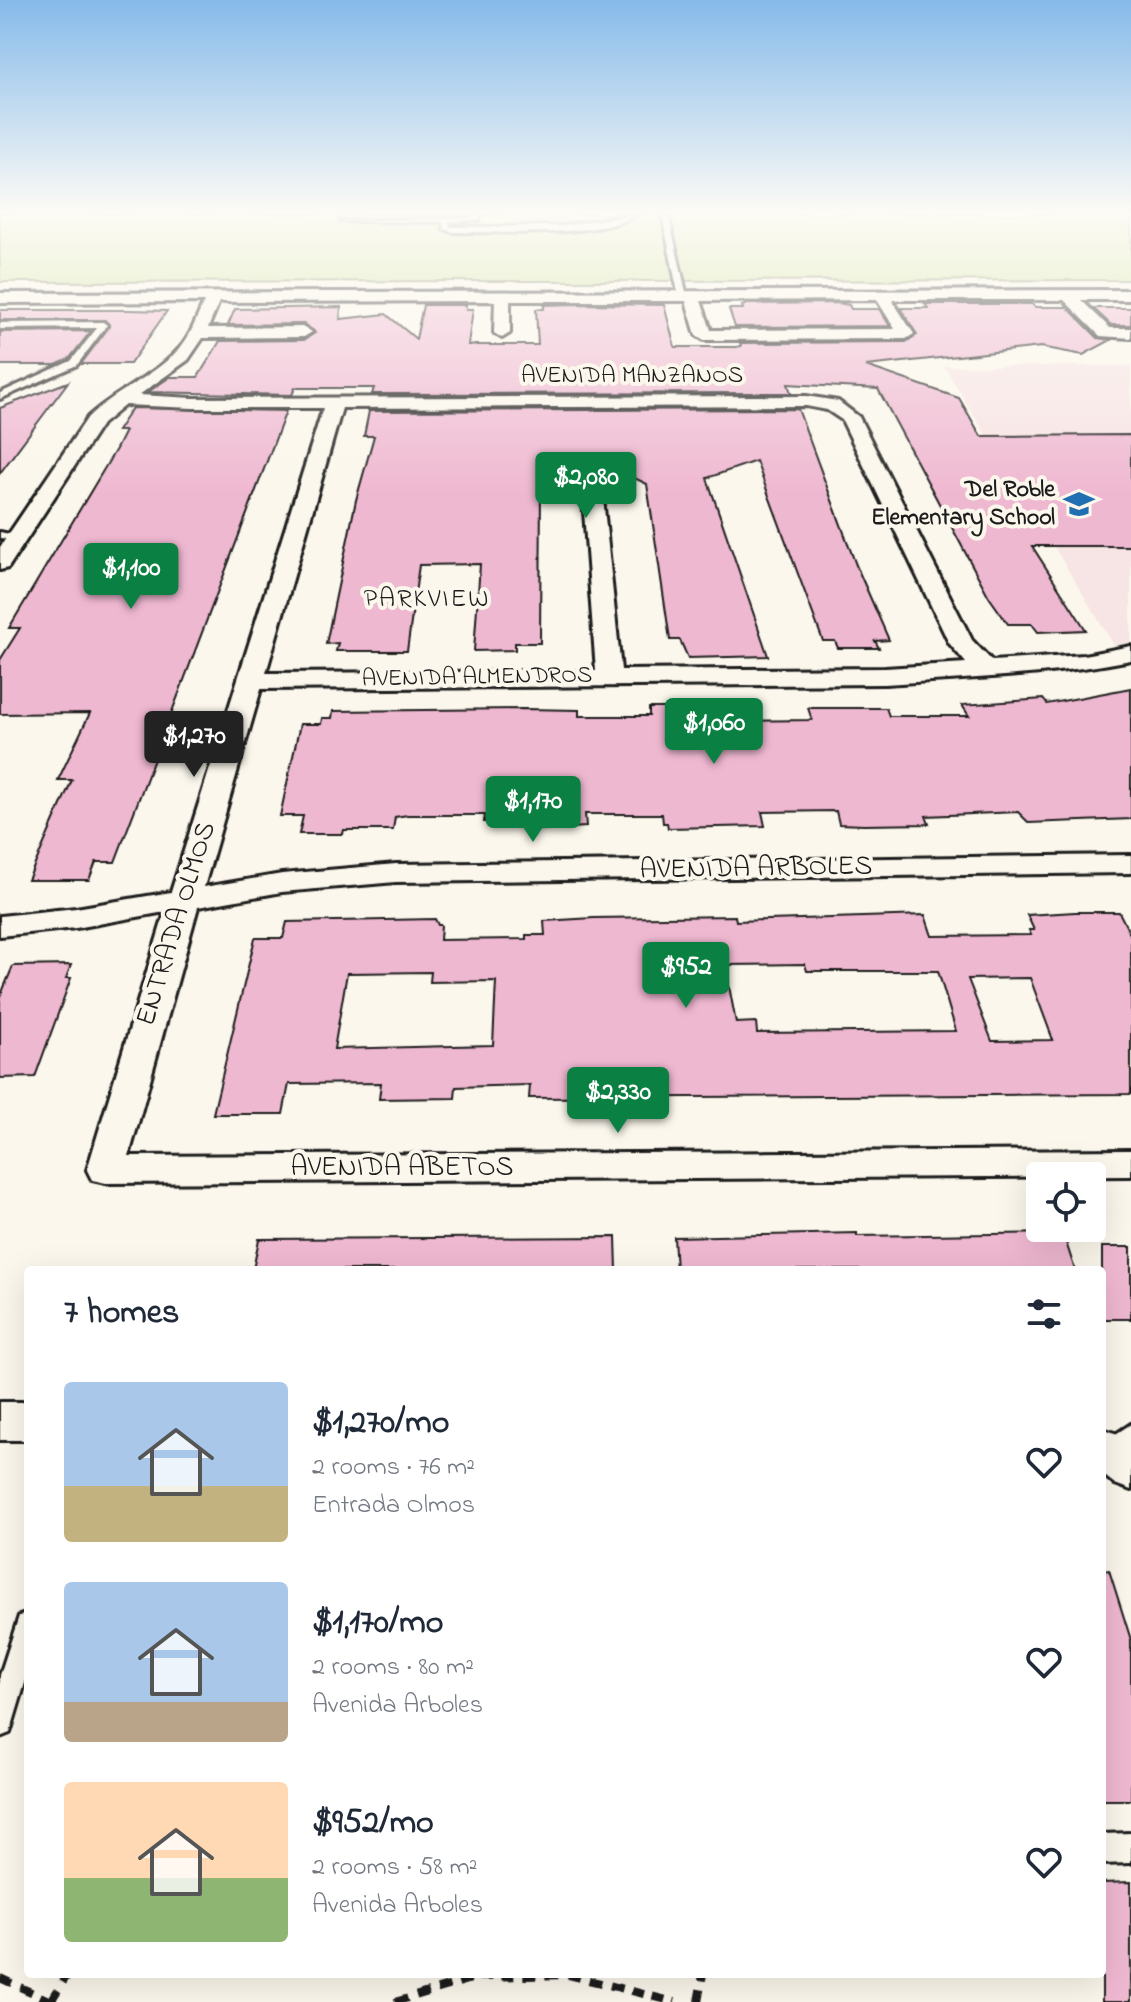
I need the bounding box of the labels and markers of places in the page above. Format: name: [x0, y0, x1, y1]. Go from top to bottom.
pin: $2,080: [521, 452, 651, 520]
place label: Del Roble Elementary School: [871, 473, 1056, 537]
school or university icon: Del Roble Elementary School: [1062, 487, 1096, 521]
pin: $1,100: [66, 543, 196, 611]
pin: $1,060: [649, 698, 779, 766]
pin: $1,270: [129, 711, 259, 779]
pin: $1,170: [468, 776, 598, 844]
pin: $952: [639, 942, 733, 1010]
pin: $2,330: [553, 1067, 683, 1135]

